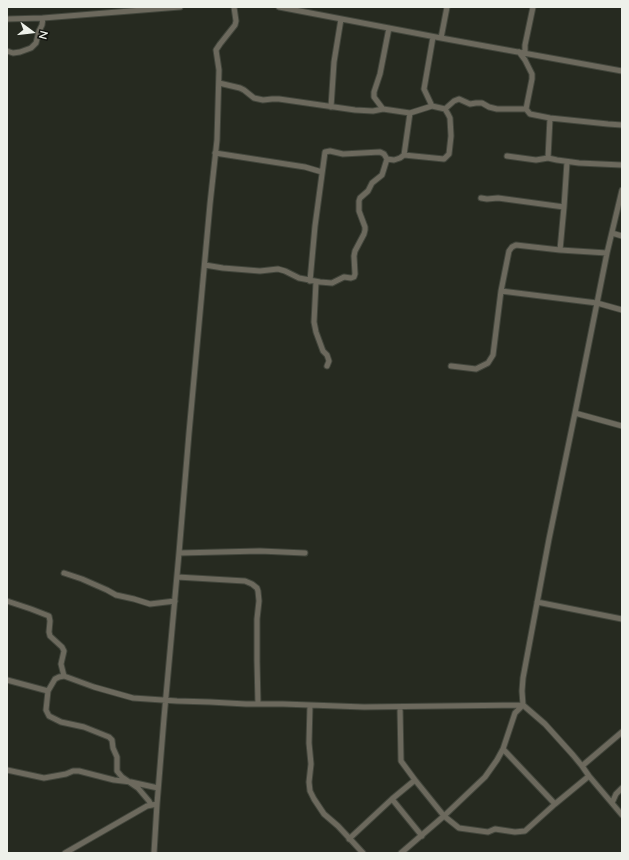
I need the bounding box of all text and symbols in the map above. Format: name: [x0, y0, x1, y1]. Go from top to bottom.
north arrow: [12, 12, 52, 52]
text: N: [36, 29, 51, 41]

